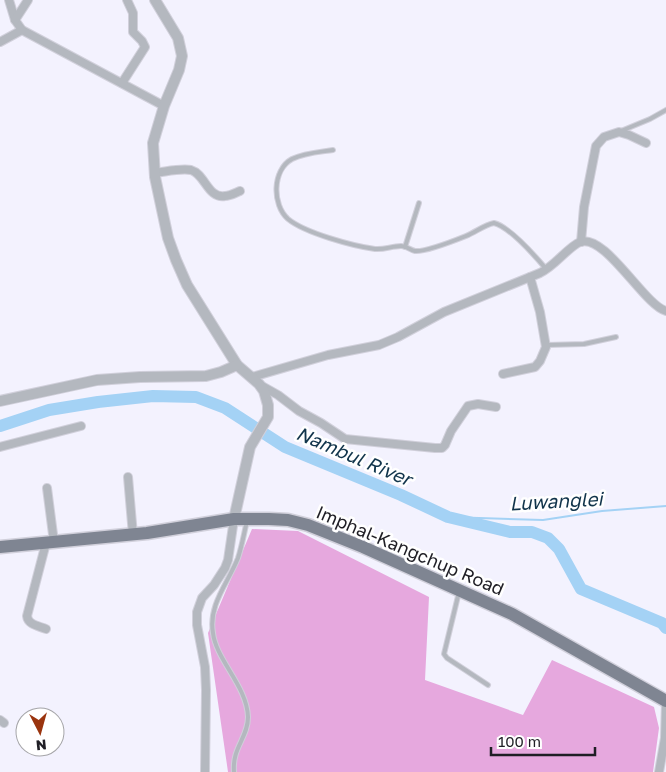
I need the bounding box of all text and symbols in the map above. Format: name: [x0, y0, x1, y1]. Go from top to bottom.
water label: Nambul River: [293, 421, 418, 491]
water label: Luwanglei: [509, 486, 605, 514]
street label: Imphal-Kangchup Road: [313, 501, 508, 600]
north arrow: [15, 707, 65, 757]
scale bar: [491, 724, 595, 756]
text: 100 m: [498, 732, 541, 750]
text: N: [35, 736, 48, 754]

